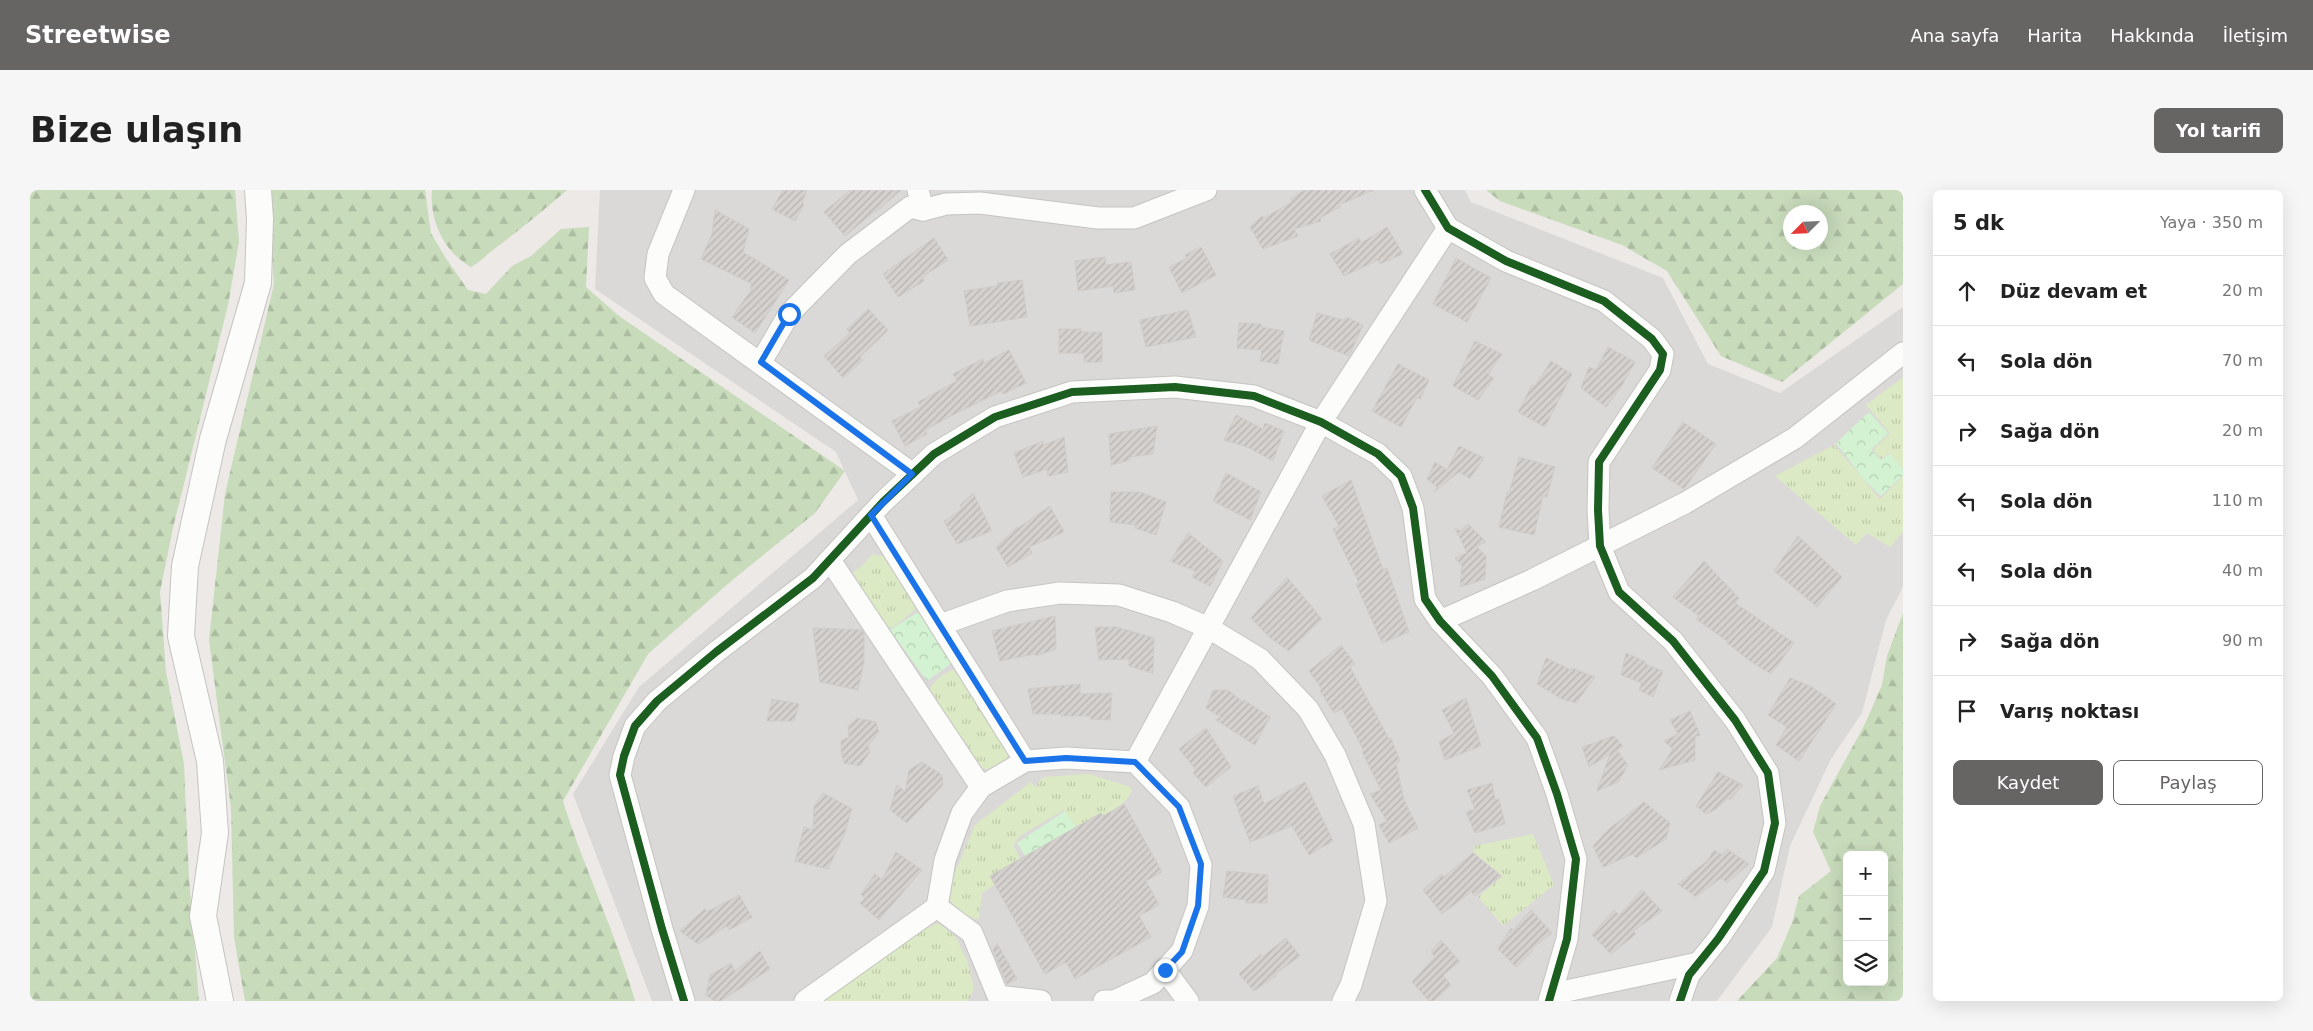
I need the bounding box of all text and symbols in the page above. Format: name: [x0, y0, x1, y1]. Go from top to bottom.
text: Streetwise: [25, 21, 171, 49]
text: Ana sayfa: [1910, 25, 1999, 46]
text: Harita: [2027, 25, 2082, 46]
text: Hakkında: [2110, 25, 2195, 46]
text: İletişim: [2223, 25, 2288, 46]
button: Yol tarifi: [2154, 108, 2283, 153]
text: Bize ulaşın: [30, 110, 243, 150]
north arrow: [1783, 205, 1828, 250]
text: 5 dk: [1953, 211, 2004, 235]
text: Yaya · 350 m: [2160, 213, 2263, 232]
icon: ahead: [1953, 277, 1981, 305]
text: Düz devam et: [2000, 280, 2147, 302]
text: 20 m: [2222, 281, 2263, 300]
route start: [778, 303, 801, 326]
icon: left: [1953, 347, 1981, 375]
text: Sola dön: [2000, 350, 2093, 372]
text: 70 m: [2222, 351, 2263, 370]
icon: right: [1953, 417, 1981, 445]
text: Sağa dön: [2000, 420, 2100, 442]
text: 20 m: [2222, 421, 2263, 440]
icon: left: [1953, 487, 1981, 515]
text: Sola dön: [2000, 490, 2093, 512]
text: 110 m: [2212, 491, 2263, 510]
icon: left: [1953, 557, 1981, 585]
text: Sola dön: [2000, 560, 2093, 582]
text: 40 m: [2222, 561, 2263, 580]
icon: right: [1953, 627, 1981, 655]
text: Sağa dön: [2000, 630, 2100, 652]
text: 90 m: [2222, 631, 2263, 650]
icon: arrive: [1953, 697, 1981, 725]
text: Varış noktası: [2000, 700, 2139, 722]
button: Kaydet: [1953, 760, 2103, 805]
button: Paylaş: [2113, 760, 2263, 805]
map controls: [1843, 851, 1888, 986]
button: +: [1843, 851, 1888, 896]
button: −: [1843, 896, 1888, 941]
button: layers: [1843, 941, 1888, 986]
route end: [1154, 959, 1177, 982]

